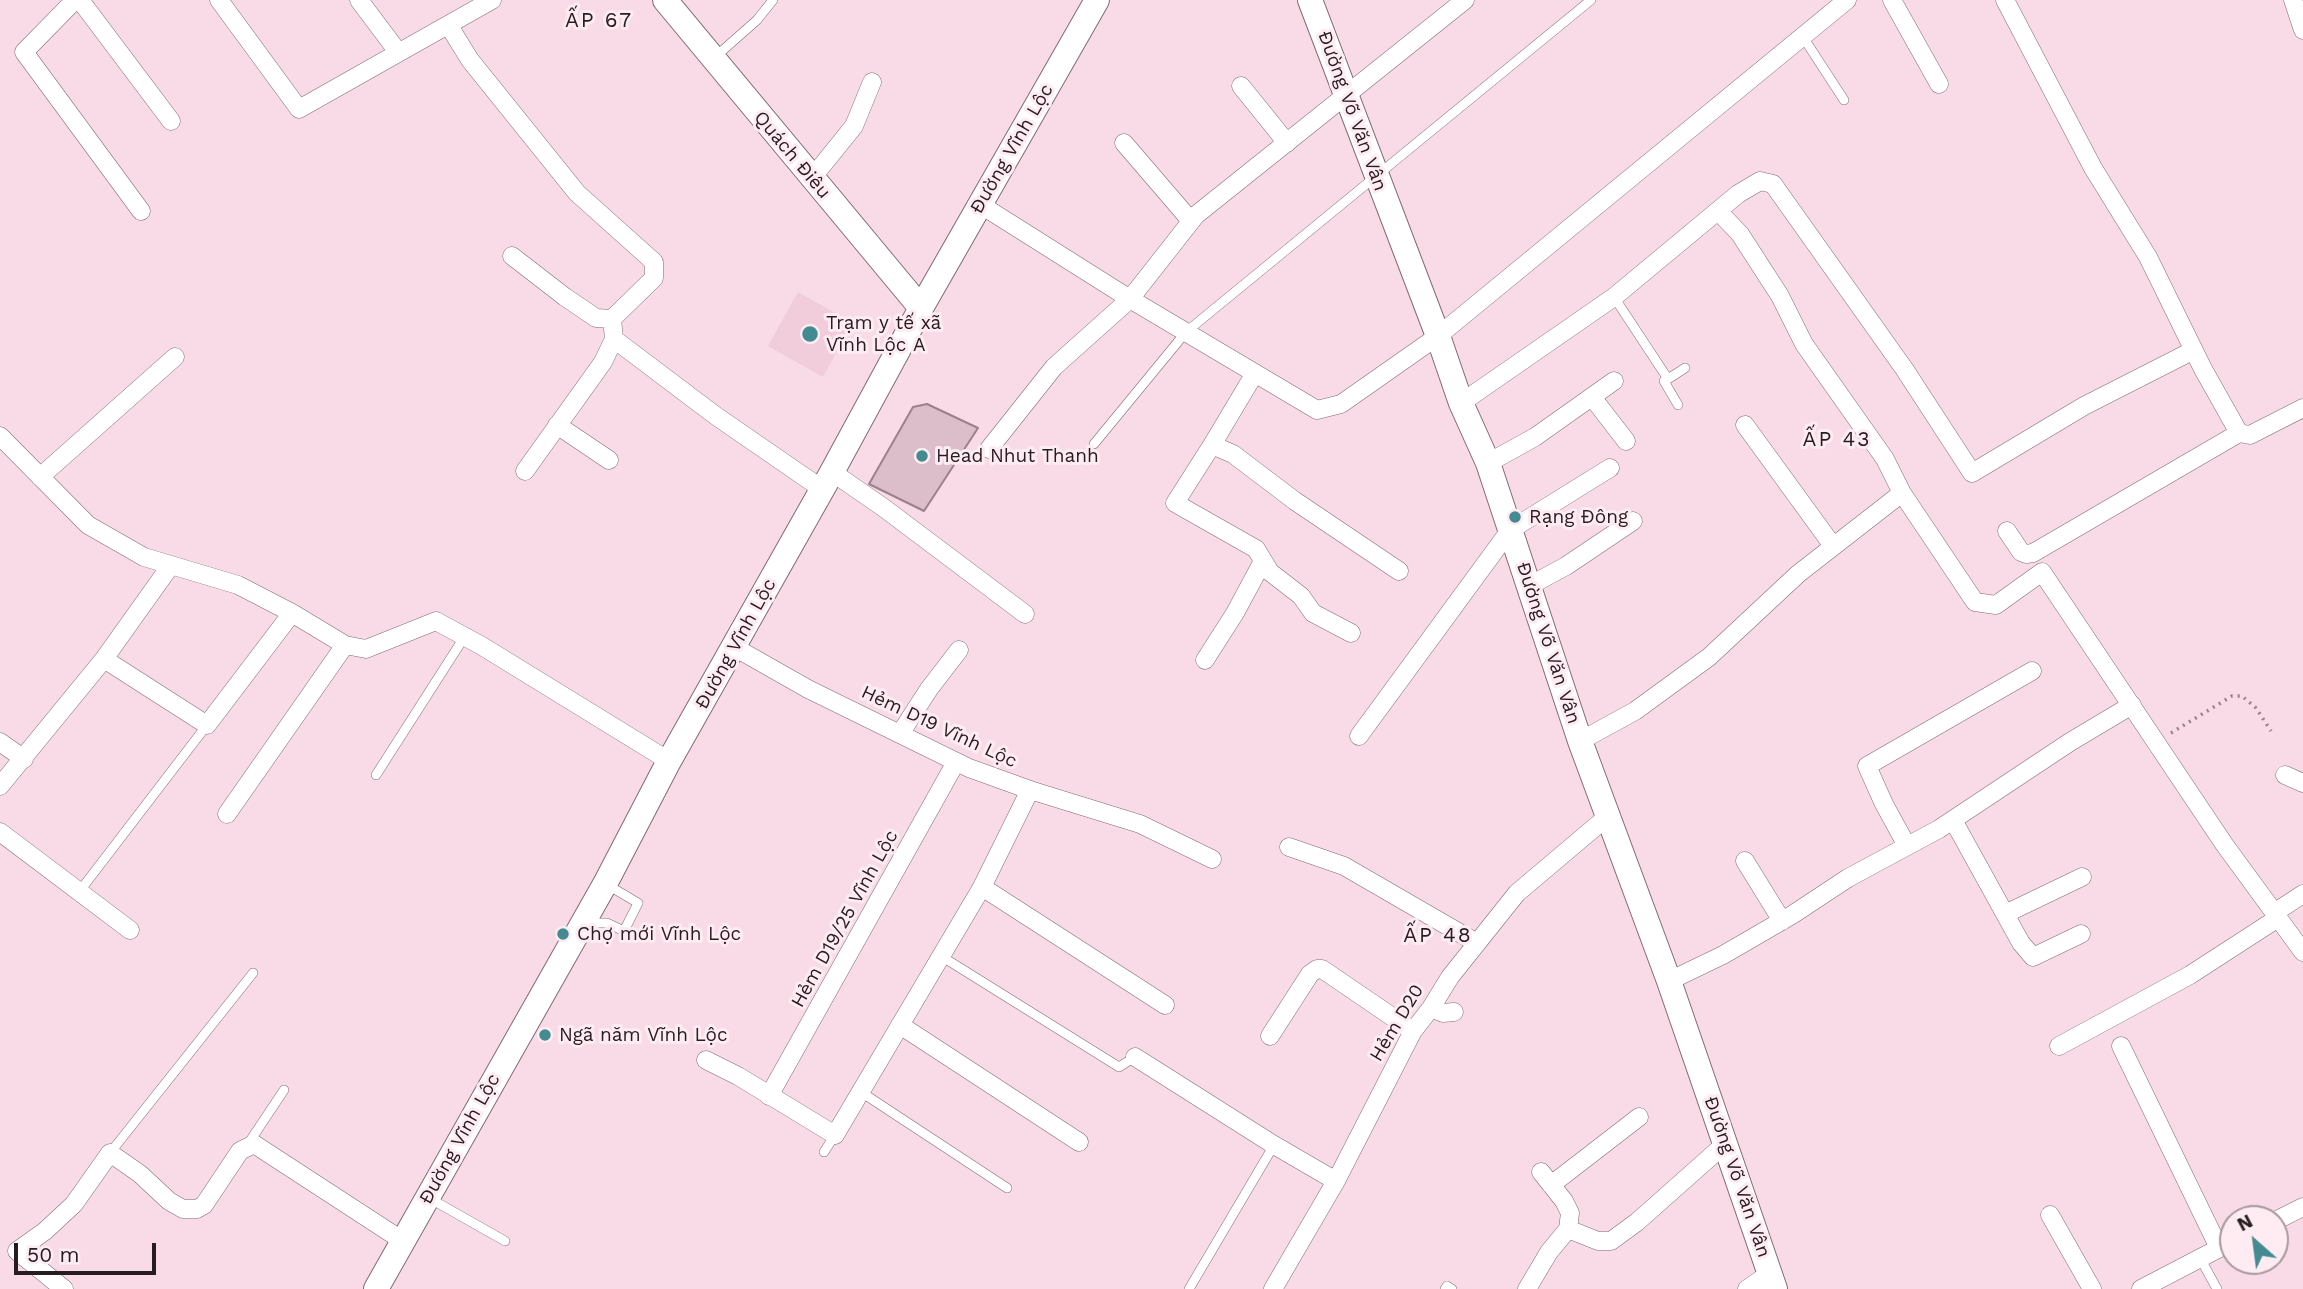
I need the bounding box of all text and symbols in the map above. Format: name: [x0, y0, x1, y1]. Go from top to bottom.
district label: ẤP 67: [566, 8, 632, 34]
street label: Đường Võ Văn Vân: [1312, 28, 1392, 194]
street label: Đường Vĩnh Lộc: [966, 80, 1058, 218]
street label: Quách Điêu: [749, 107, 835, 203]
place label: Trạm y tế xã Vĩnh Lộc A: [826, 312, 941, 356]
marker: Trạm y tế xã Vĩnh Lộc A: [800, 324, 820, 344]
district label: ẤP 43: [1803, 427, 1871, 453]
place label: Head Nhut Thanh: [936, 445, 1099, 467]
marker: Head Nhut Thanh: [914, 448, 930, 464]
place label: Rạng Đông: [1529, 506, 1628, 528]
marker: Rạng Đông: [1507, 509, 1523, 525]
street label: Đường Võ Văn Vân: [1511, 559, 1585, 727]
street label: Đường Vĩnh Lộc: [691, 575, 781, 713]
street label: Hẻm D19 Vĩnh Lộc: [858, 681, 1020, 773]
street label: Hẻm D19/25 Vĩnh Lộc: [787, 826, 903, 1012]
place label: Chợ mới Vĩnh Lộc: [577, 923, 741, 945]
district label: ẤP 48: [1404, 923, 1472, 949]
marker: Chợ mới Vĩnh Lộc: [555, 926, 571, 942]
street label: Hẻm D20: [1365, 980, 1429, 1066]
place label: Ngã năm Vĩnh Lộc: [559, 1024, 728, 1046]
marker: Ngã năm Vĩnh Lộc: [537, 1027, 553, 1043]
street label: Đường Vĩnh Lộc: [415, 1070, 505, 1208]
street label: Đường Võ Văn Vân: [1699, 1094, 1775, 1260]
north arrow: [2219, 1205, 2289, 1275]
text: N: [2233, 1209, 2256, 1236]
scale bar: [18, 1230, 159, 1274]
text: 50 m: [27, 1242, 79, 1267]

